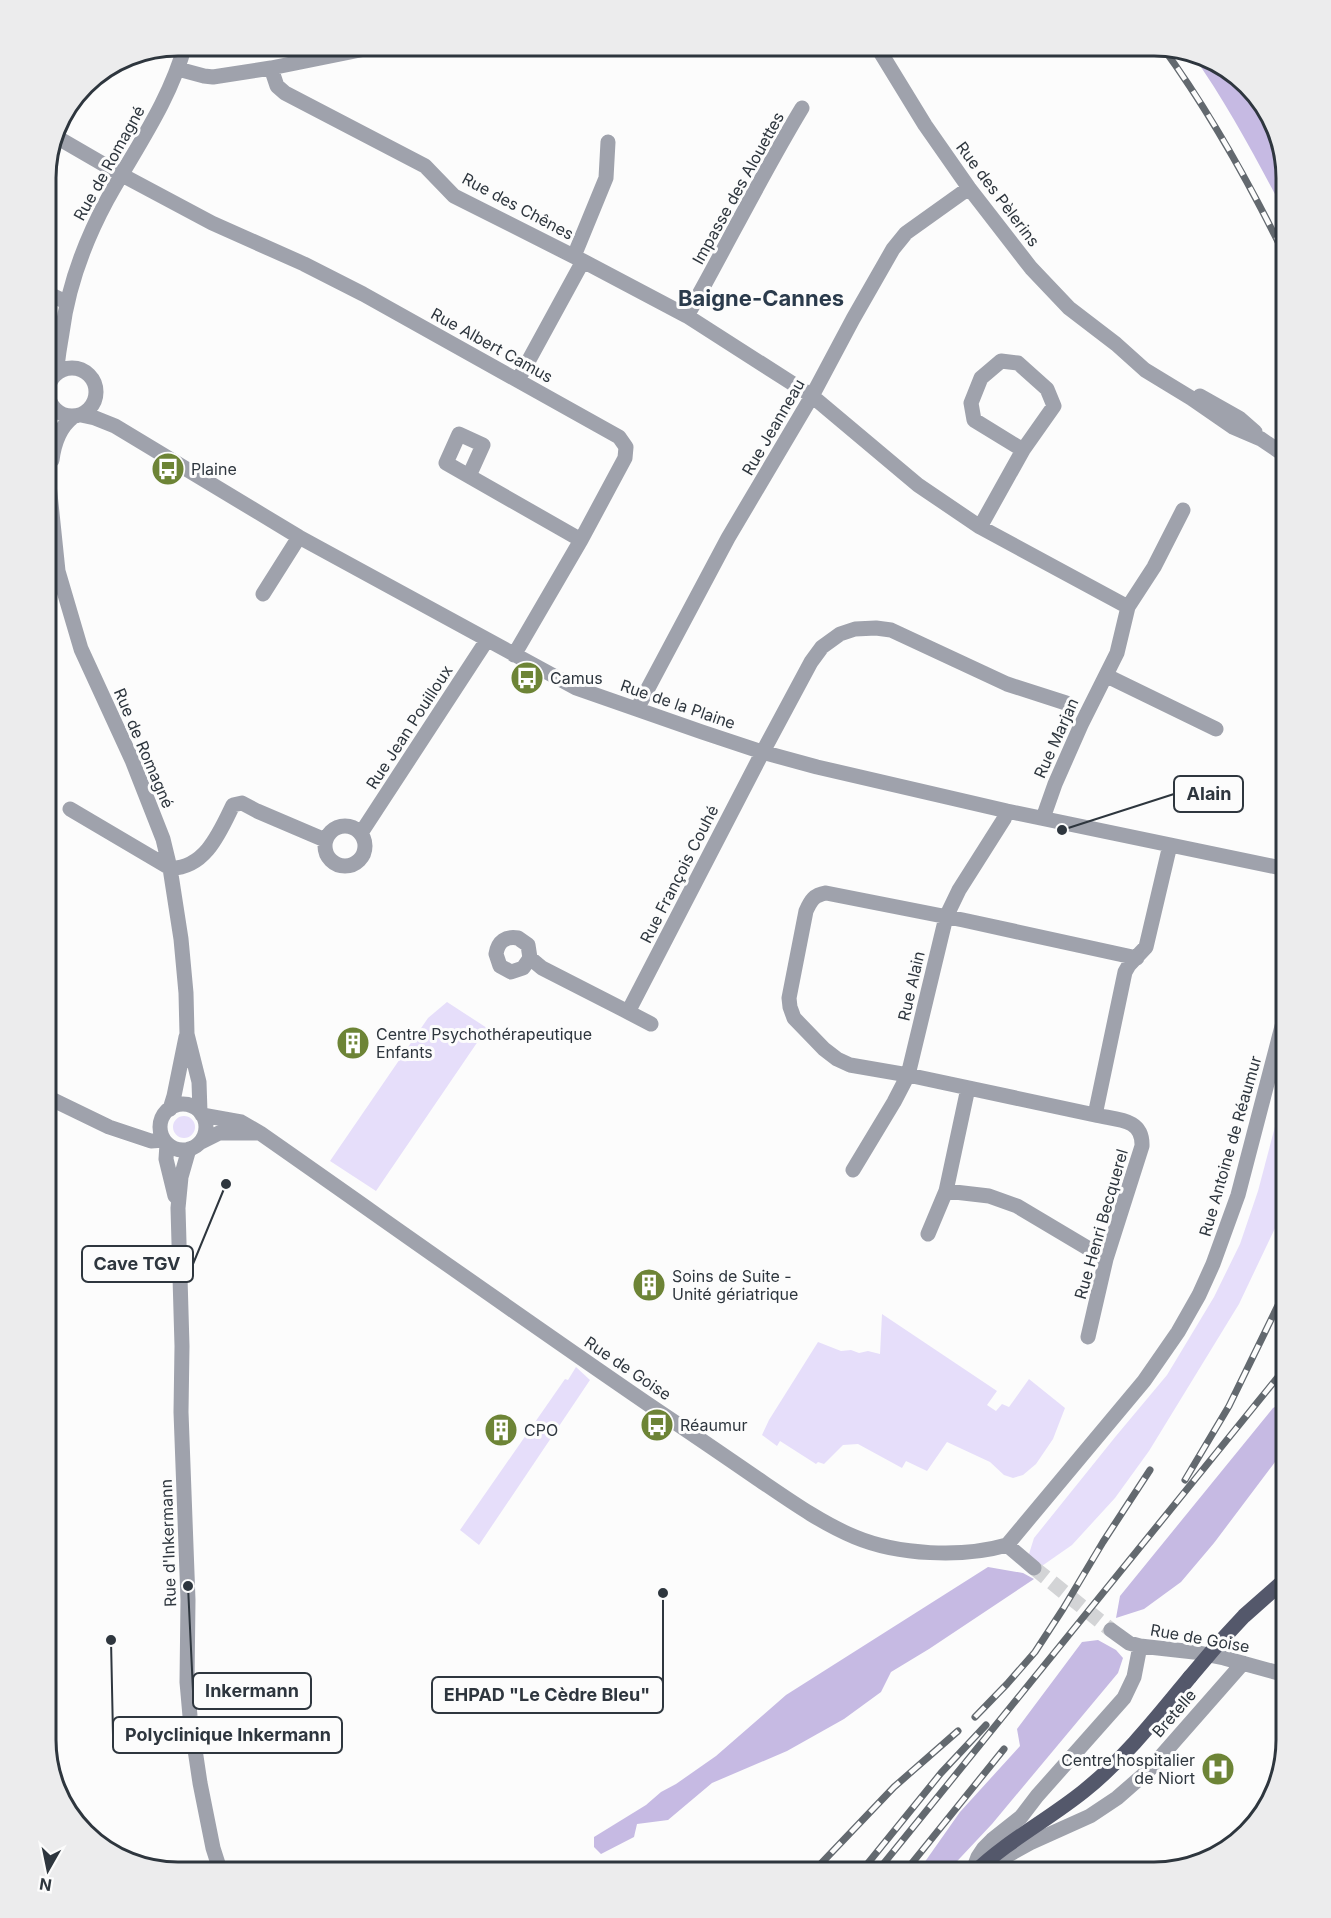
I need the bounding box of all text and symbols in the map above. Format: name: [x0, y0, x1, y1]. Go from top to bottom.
street label: Rue de Romagné: [69, 102, 149, 224]
street label: Impasse des Alouettes: [688, 108, 788, 268]
street label: Rue des Pèlerins: [952, 138, 1044, 250]
street label: Rue des Chênes: [459, 168, 577, 244]
district label: Baigne-Cannes: [678, 285, 844, 311]
street label: Rue Albert Camus: [428, 303, 556, 387]
street label: Rue Jeanneau: [737, 375, 809, 479]
bus stop icon: Plaine: [150, 451, 186, 487]
place label: Plaine: [191, 459, 237, 479]
bus stop icon: Camus: [509, 660, 545, 696]
street label: Rue Jean Pouilloux: [361, 661, 457, 793]
place label: Camus: [550, 668, 603, 688]
street label: Rue de la Plaine: [618, 675, 738, 733]
street label: Rue de Romagné: [110, 685, 178, 811]
street label: Rue Marjan: [1029, 695, 1083, 781]
callout: Alain: [1174, 776, 1243, 812]
text: Alain: [1187, 783, 1231, 804]
street label: Rue François Couhé: [636, 802, 722, 946]
street label: Rue Alain: [893, 949, 929, 1023]
place label: Centre Psychothérapeutique Enfants: [376, 1024, 592, 1062]
building icon: Centre Psychothérapeutique Enfants: [335, 1025, 371, 1061]
street label: Rue Antoine de Réaumur: [1195, 1053, 1265, 1239]
street label: Rue Henri Becquerel: [1070, 1147, 1132, 1301]
callout: Cave TGV: [82, 1246, 193, 1282]
text: Cave TGV: [94, 1253, 180, 1274]
place label: Soins de Suite - Unité gériatrique: [672, 1266, 798, 1304]
building icon: Soins de Suite - Unité gériatrique: [631, 1267, 667, 1303]
street label: Rue de Goise: [581, 1332, 675, 1404]
bus stop icon: Réaumur: [639, 1407, 675, 1443]
building icon: CPO: [483, 1412, 519, 1448]
place label: Réaumur: [680, 1415, 748, 1435]
place label: CPO: [524, 1420, 558, 1440]
street label: Rue d'Inkermann: [156, 1479, 180, 1607]
street label: Rue de Goise: [1149, 1619, 1251, 1657]
callout: Inkermann: [193, 1673, 311, 1709]
callout: EHPAD "Le Cèdre Bleu": [432, 1677, 663, 1713]
text: Inkermann: [205, 1680, 299, 1701]
text: EHPAD "Le Cèdre Bleu": [444, 1684, 650, 1705]
street label: Bretelle: [1148, 1685, 1200, 1741]
callout: Polyclinique Inkermann: [113, 1717, 342, 1753]
text: Polyclinique Inkermann: [125, 1724, 331, 1745]
place label: Centre hospitalier de Niort: [1061, 1750, 1195, 1788]
hospital icon: Centre hospitalier de Niort: [1200, 1751, 1236, 1787]
north arrow: [18, 1840, 78, 1900]
text: N: [38, 1874, 53, 1896]

